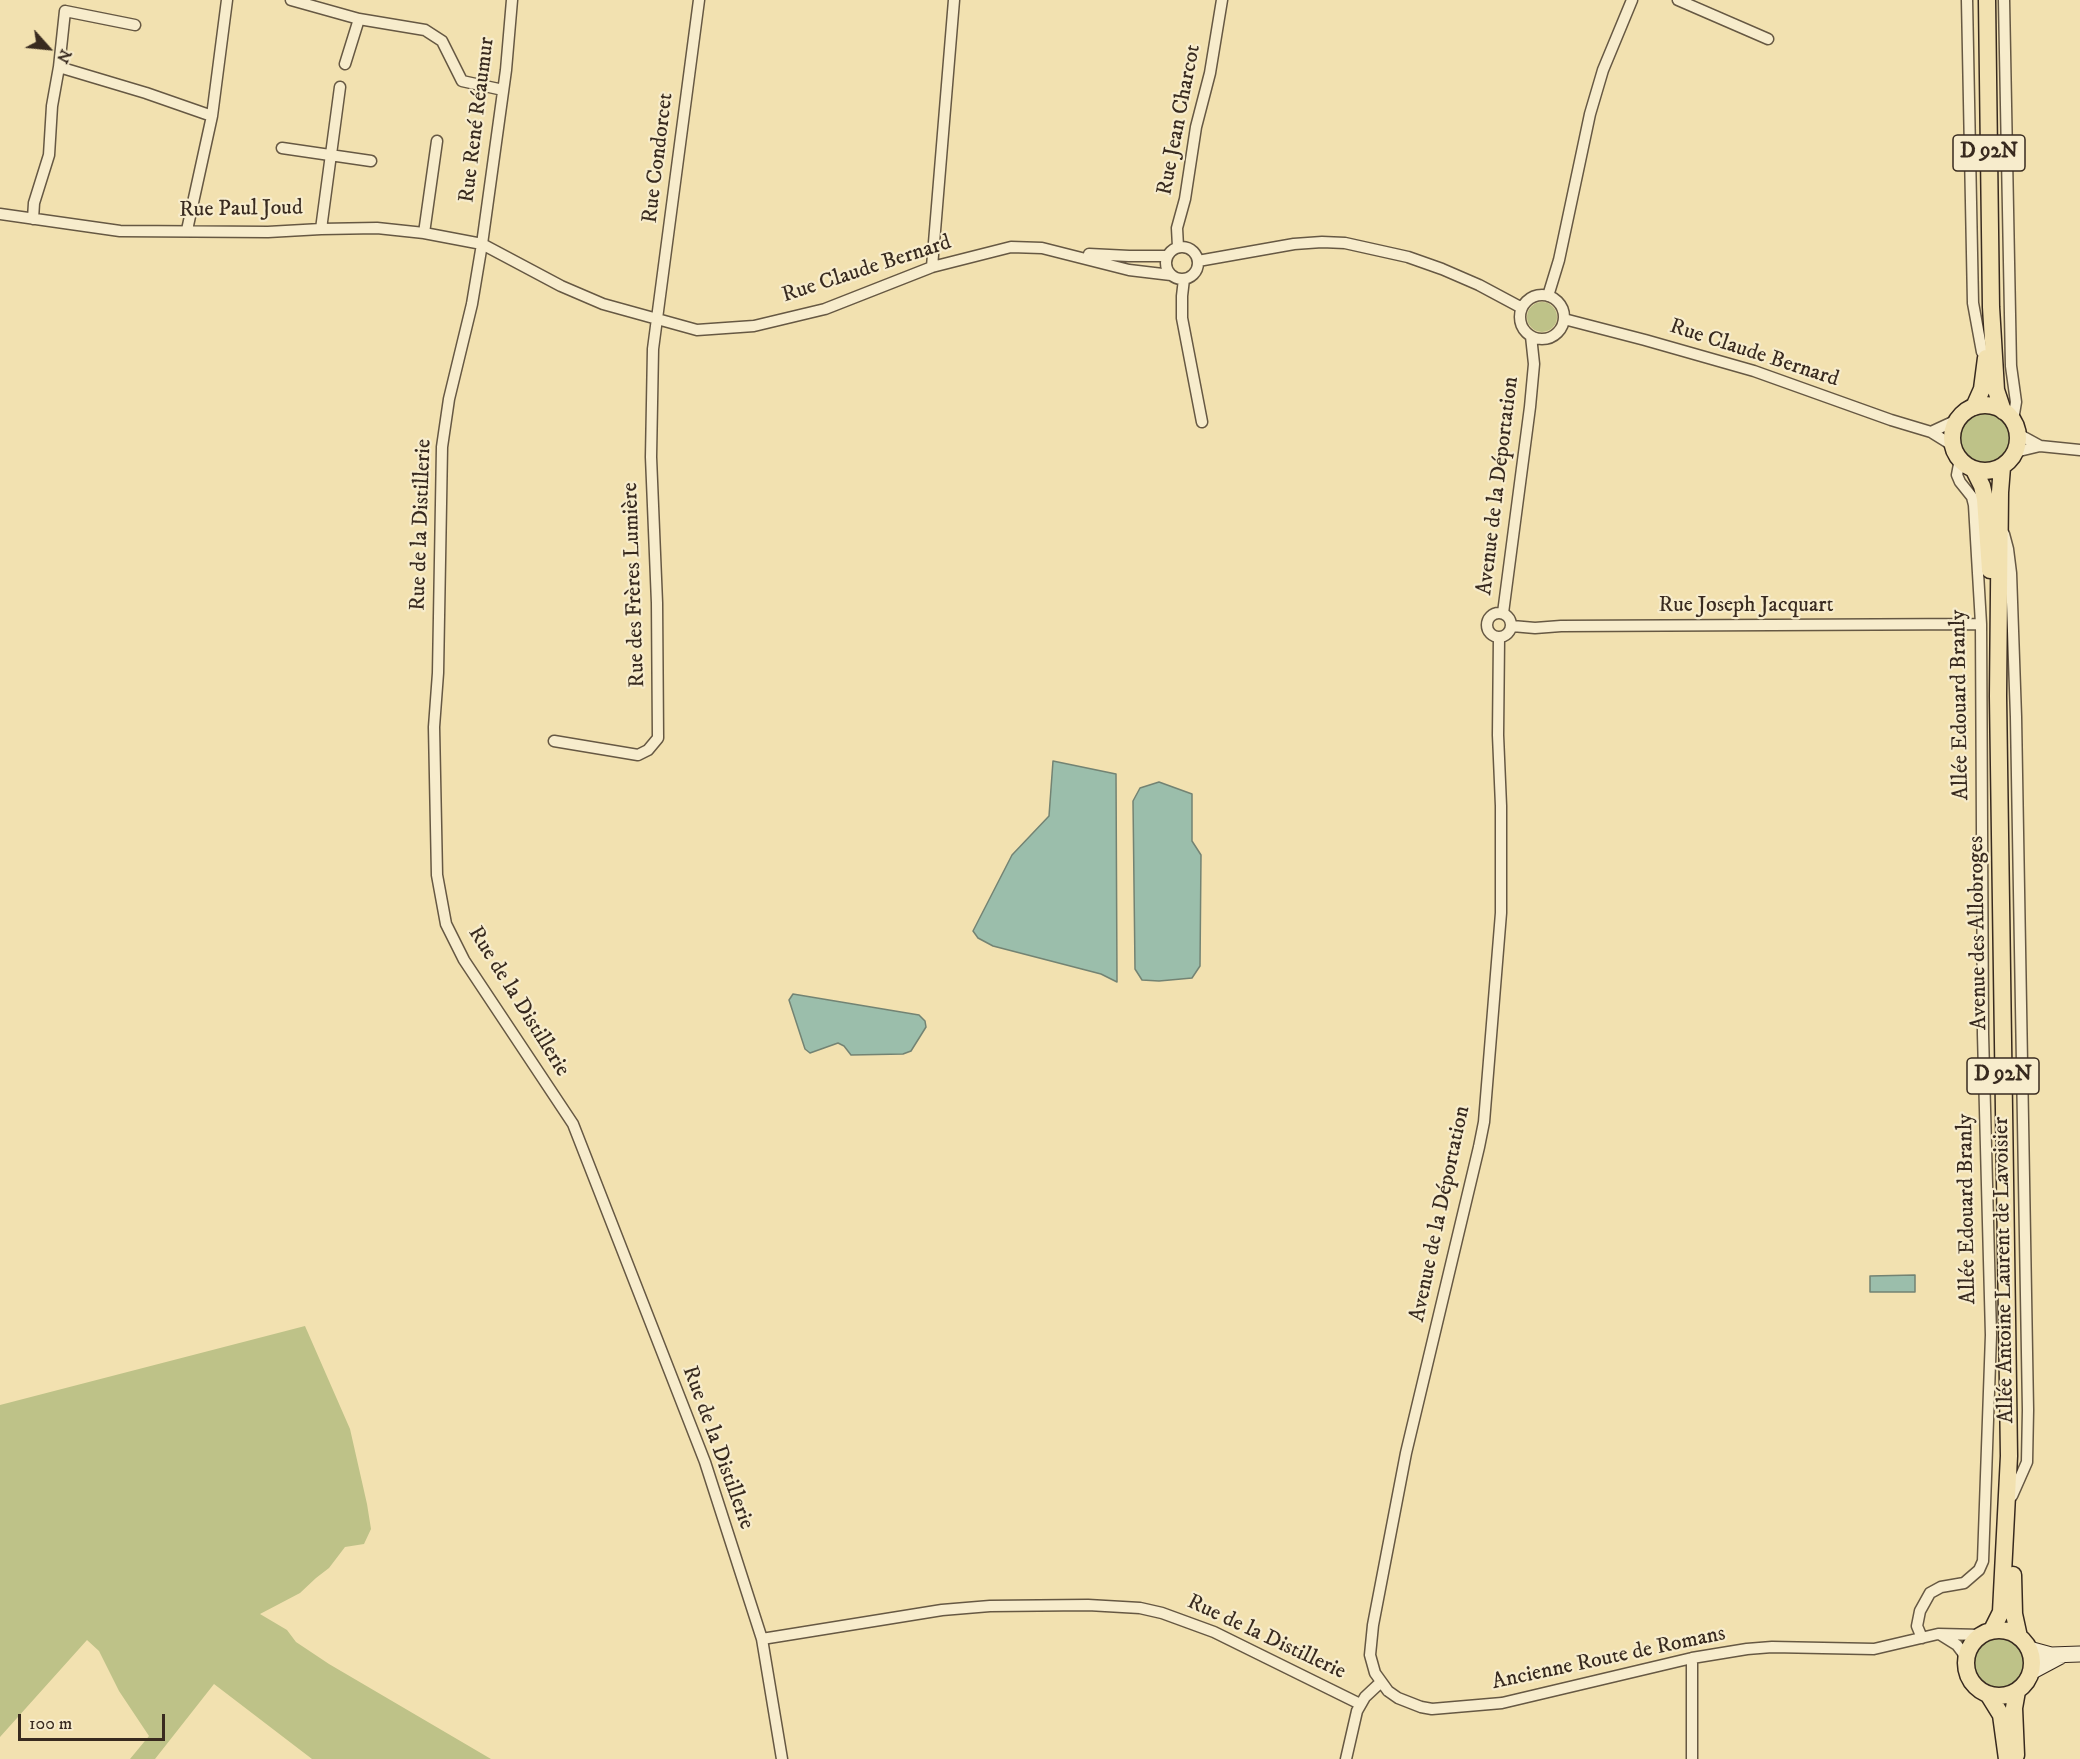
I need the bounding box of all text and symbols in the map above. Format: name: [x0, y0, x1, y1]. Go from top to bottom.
north arrow: [18, 18, 78, 78]
street label: Rue René Réaumur: [455, 36, 501, 204]
street label: Rue Jean Charcot: [1152, 42, 1208, 198]
text: N: [52, 46, 76, 67]
street label: Rue Condorcet: [638, 91, 680, 225]
road number: D 92N: [1953, 135, 2025, 171]
street label: Rue Paul Joud: [179, 196, 303, 224]
street label: Rue Claude Bernard: [779, 230, 955, 310]
street label: Rue Claude Bernard: [1666, 314, 1842, 394]
street label: Avenue de la Déportation: [1472, 375, 1526, 597]
street label: Rue de la Distillerie: [406, 439, 438, 611]
street label: Rue des Frères Lumière: [618, 482, 652, 688]
street label: Rue Joseph Jacquart: [1658, 593, 1834, 619]
street label: Allée Edouard Branly: [1946, 609, 1976, 801]
street label: Avenue des Allobroges: [1964, 836, 1994, 1030]
street label: Rue de la Distillerie: [461, 922, 575, 1082]
road number: D 92N: [1967, 1058, 2039, 1094]
street label: Avenue de la Déportation: [1405, 1104, 1477, 1324]
street label: Allée Edouard Branly: [1953, 1113, 1983, 1305]
street label: Allée Antoine Laurent de Lavoisier: [1989, 1117, 2021, 1423]
street label: Rue de la Distillerie: [675, 1363, 759, 1533]
street label: Rue de la Distillerie: [1183, 1590, 1349, 1686]
street label: Ancienne Route de Romans: [1490, 1621, 1728, 1697]
scale bar: [21, 1702, 168, 1740]
text: 100 m: [29, 1713, 72, 1735]

